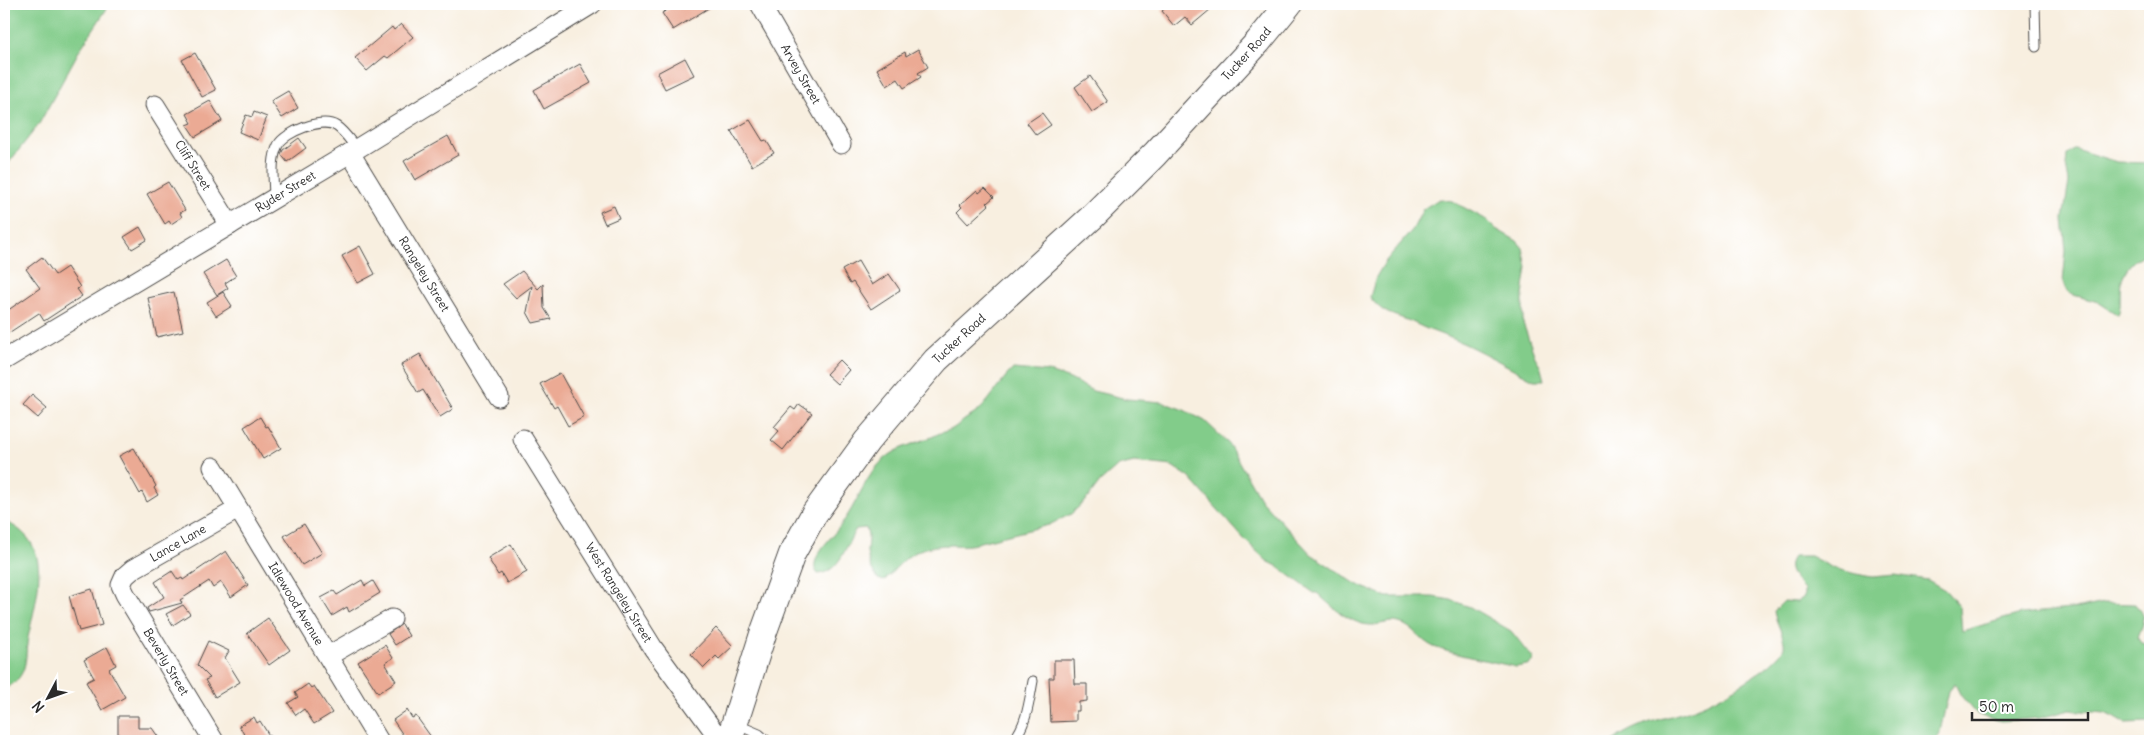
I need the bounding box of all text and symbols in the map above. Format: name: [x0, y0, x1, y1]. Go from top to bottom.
street label: Tucker Road: [1218, 24, 1274, 84]
street label: Arvey Street: [778, 41, 824, 106]
street label: Cliff Street: [172, 137, 214, 193]
street label: Ryder Street: [252, 167, 318, 215]
street label: Rangeley Street: [396, 234, 453, 314]
street label: Tucker Road: [929, 310, 989, 367]
street label: Lance Lane: [147, 521, 208, 565]
street label: West Rangeley Street: [582, 540, 656, 645]
street label: Idlewood Avenue: [265, 559, 327, 648]
street label: Beverly Street: [140, 625, 192, 698]
north arrow: [22, 672, 72, 722]
scale bar: [1972, 690, 2088, 722]
text: N: [28, 697, 48, 716]
text: 50 m: [1979, 697, 2014, 716]

